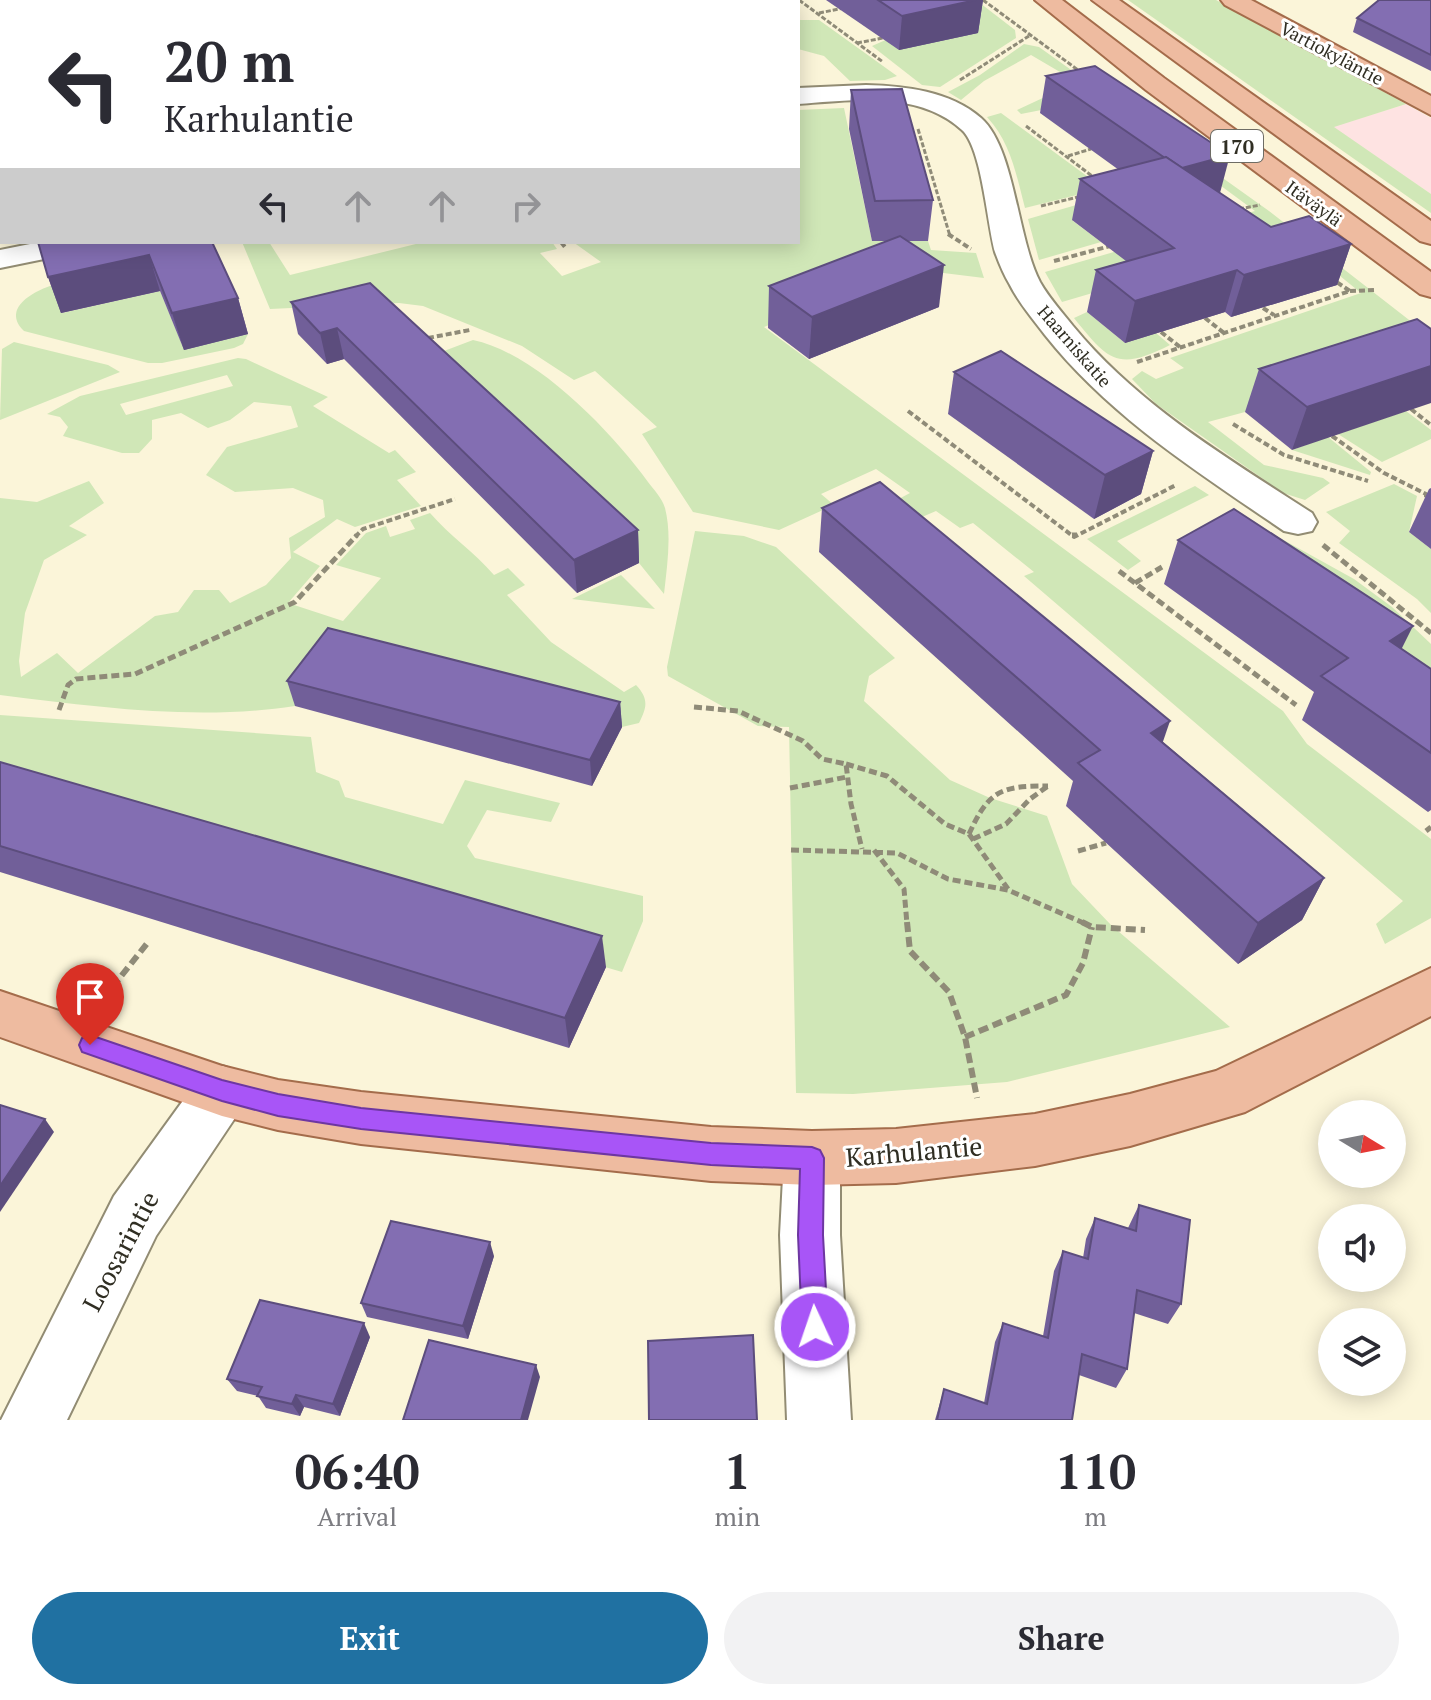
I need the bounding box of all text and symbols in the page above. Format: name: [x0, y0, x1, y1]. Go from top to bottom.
street label: Vartiokyläntie: [1276, 16, 1388, 90]
text: 20 m: [164, 24, 294, 98]
icon: left: [32, 32, 136, 136]
text: Karhulantie: [164, 95, 354, 142]
road number: 170: [1211, 130, 1263, 162]
street label: Itäväylä: [1281, 175, 1347, 231]
icon: left: [252, 184, 296, 228]
icon: ahead: [336, 184, 380, 228]
icon: ahead: [420, 184, 464, 228]
icon: right: [504, 184, 548, 228]
street label: Haarniskatie: [1033, 300, 1117, 392]
pin: [56, 963, 124, 1045]
icon: arrive: [68, 975, 112, 1019]
north arrow: [1318, 1100, 1406, 1188]
map controls: [1318, 1100, 1406, 1396]
street label: Karhulantie: [844, 1128, 984, 1174]
street label: Loosarintie: [74, 1185, 166, 1317]
button: sound: [1318, 1204, 1406, 1292]
position arrow: [773, 1285, 857, 1369]
button: layers: [1318, 1308, 1406, 1396]
text: 06:40: [295, 1439, 420, 1503]
text: 1: [724, 1439, 751, 1503]
text: 110: [1055, 1439, 1136, 1503]
text: Arrival: [317, 1499, 397, 1533]
text: min: [714, 1499, 760, 1533]
text: m: [1084, 1499, 1107, 1533]
button: Exit: [32, 1592, 708, 1684]
button: Share: [724, 1592, 1399, 1684]

